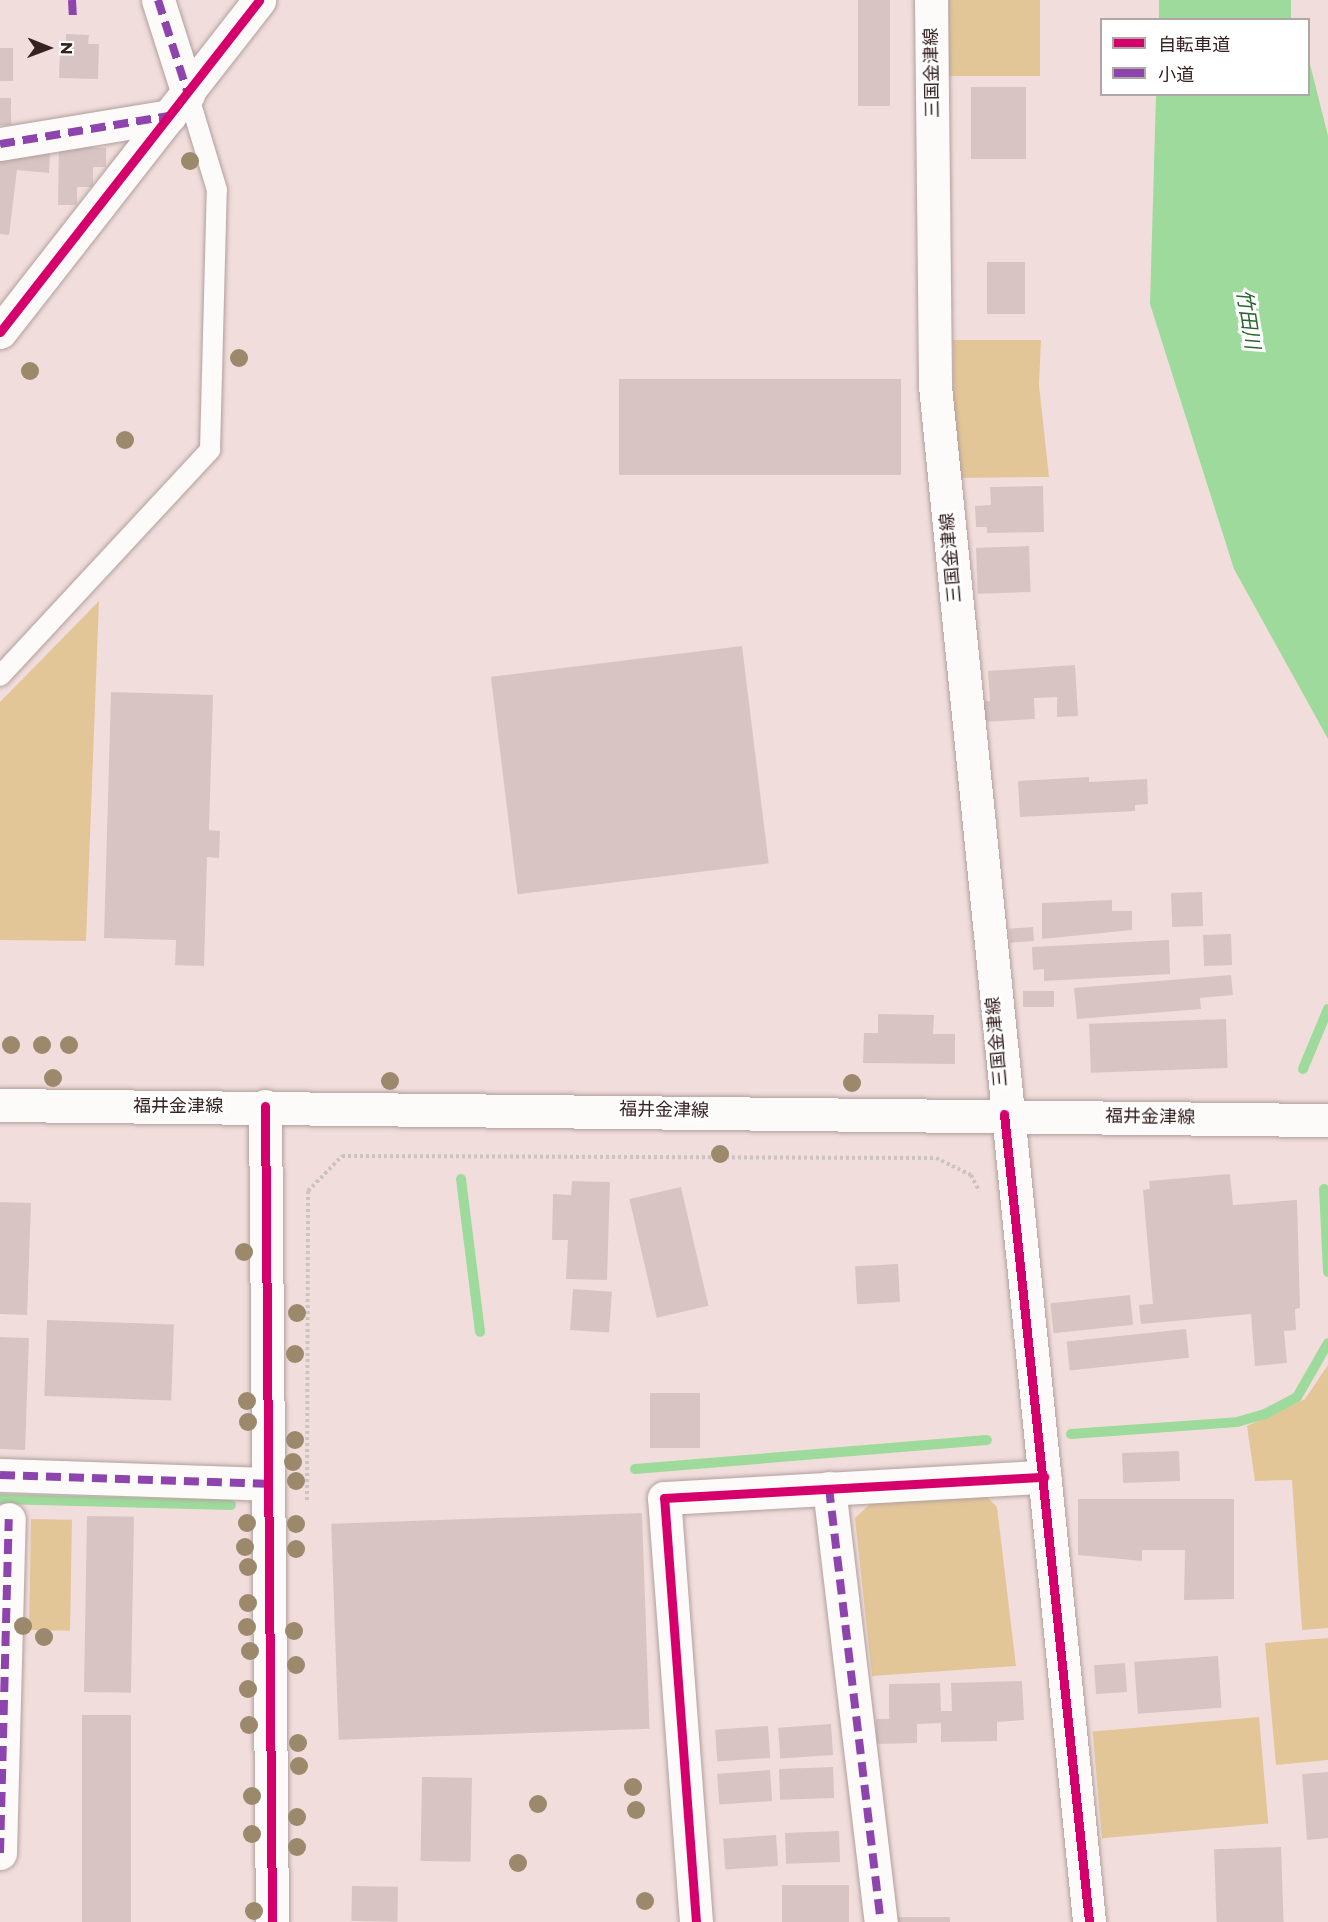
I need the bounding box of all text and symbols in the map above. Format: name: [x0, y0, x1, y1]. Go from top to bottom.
north arrow: [18, 18, 78, 78]
legend: [1100, 18, 1310, 96]
street label: 三国金津線: [920, 28, 944, 118]
text: 自転車道: [1158, 34, 1230, 56]
text: N: [57, 42, 76, 55]
text: 小道: [1158, 64, 1194, 86]
water label: 竹田川: [1231, 287, 1265, 351]
street label: 三国金津線: [936, 512, 966, 604]
street label: 三国金津線: [982, 996, 1012, 1088]
street label: 福井金津線: [133, 1095, 223, 1117]
street label: 福井金津線: [619, 1098, 709, 1122]
street label: 福井金津線: [1105, 1105, 1195, 1129]

